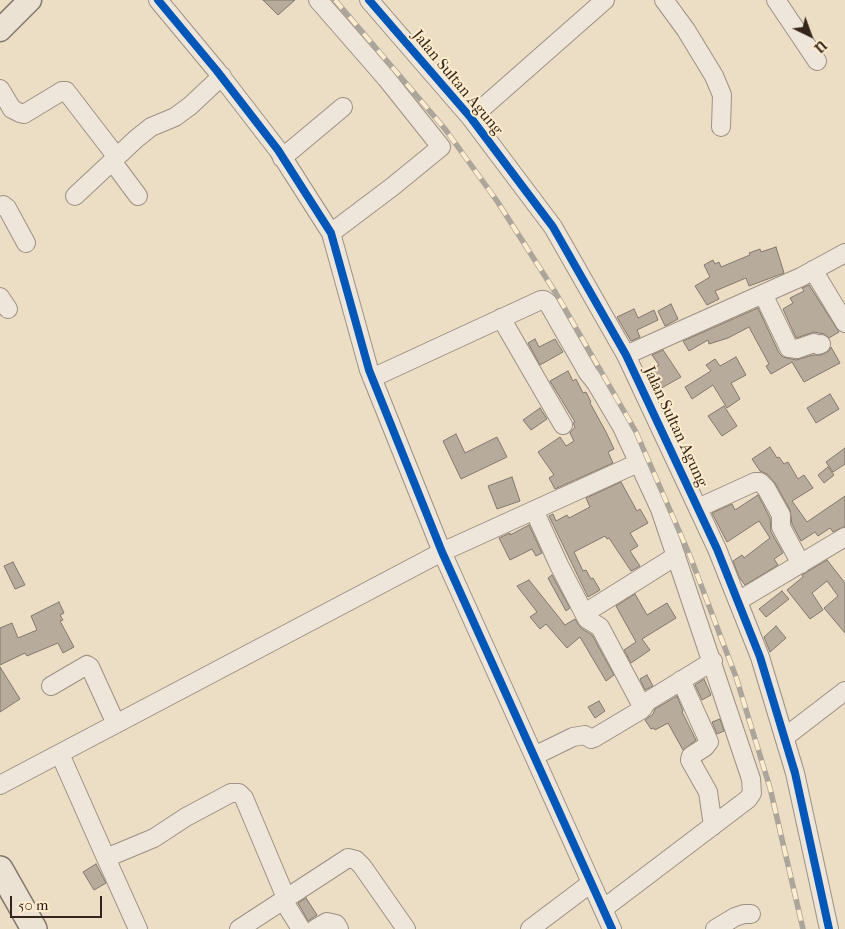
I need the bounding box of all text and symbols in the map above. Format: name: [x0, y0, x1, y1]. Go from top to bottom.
north arrow: [785, 10, 835, 60]
street label: Jalan Sultan Agung: [408, 27, 506, 139]
text: U: [811, 37, 830, 56]
street label: Jalan Sultan Agung: [639, 364, 711, 490]
scale bar: [12, 886, 105, 918]
text: 50 m: [18, 896, 48, 914]

